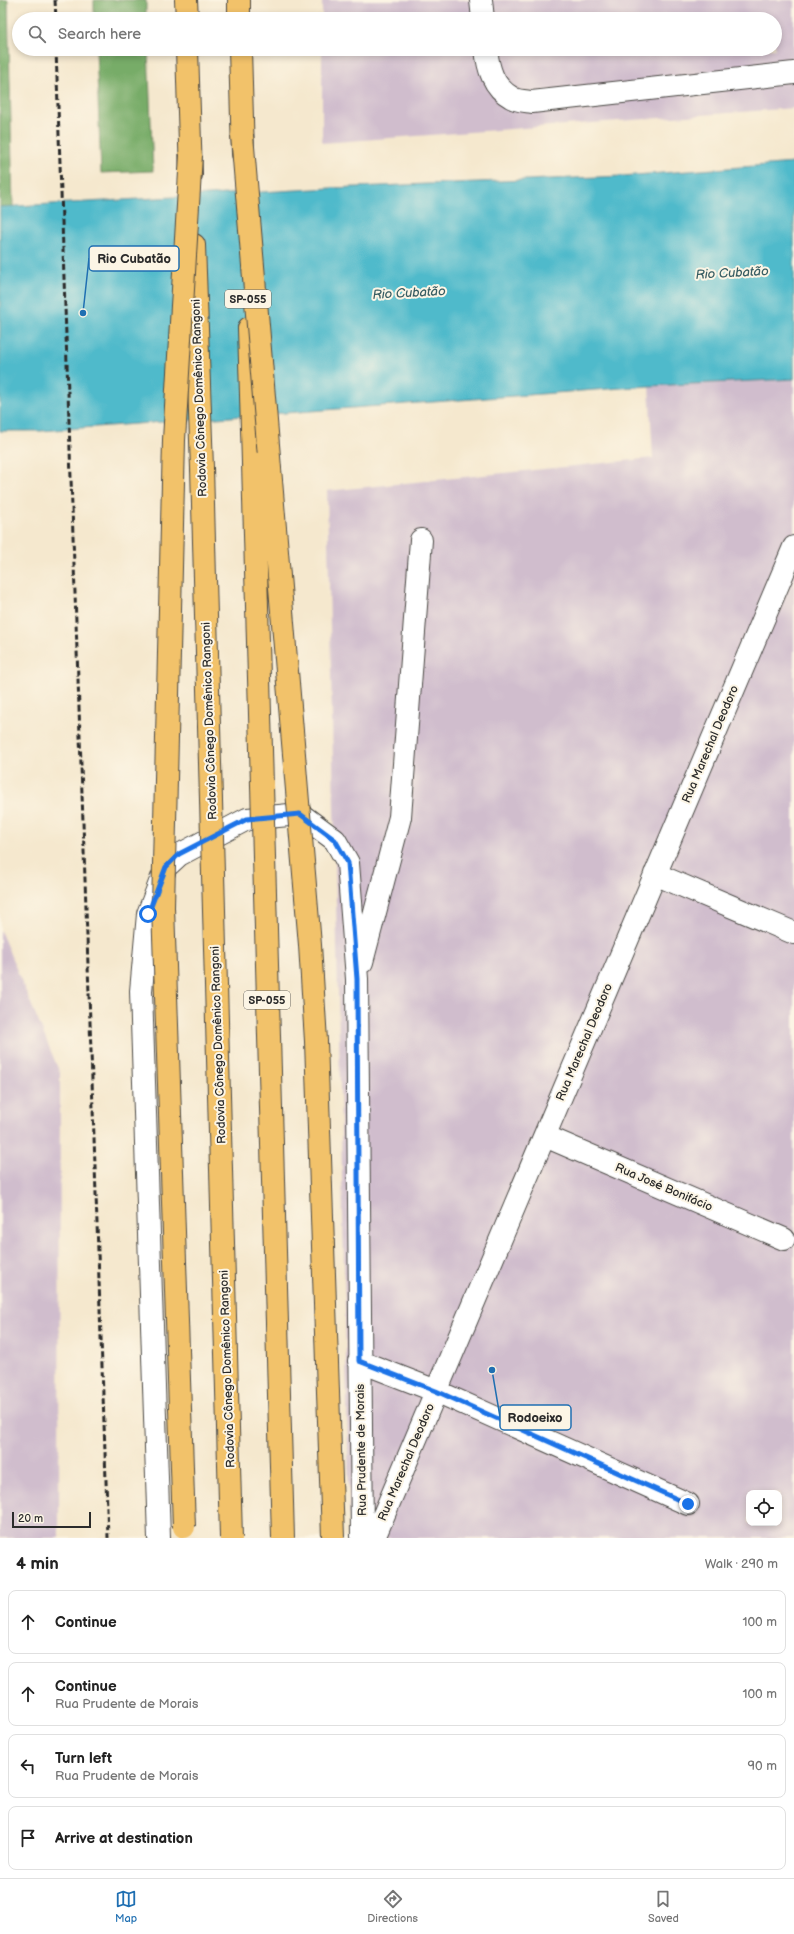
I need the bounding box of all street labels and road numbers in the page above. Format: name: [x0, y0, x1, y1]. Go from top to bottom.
road number: SP-055: [225, 290, 271, 308]
street label: Rodovia Cônego Domênico Rangoni: [189, 299, 210, 497]
street label: Rodovia Cônego Domênico Rangoni: [199, 622, 220, 820]
street label: Rua Marechal Deodoro: [679, 683, 742, 805]
street label: Rodovia Cônego Domênico Rangoni: [208, 946, 229, 1144]
street label: Rua Marechal Deodoro: [553, 981, 616, 1103]
road number: SP-055: [244, 991, 290, 1009]
street label: Rua José Bonifácio: [613, 1160, 715, 1215]
street label: Rodovia Cônego Domênico Rangoni: [217, 1270, 238, 1468]
street label: Rua Prudente de Morais: [353, 1384, 370, 1516]
street label: Rua Marechal Deodoro: [375, 1401, 438, 1523]

